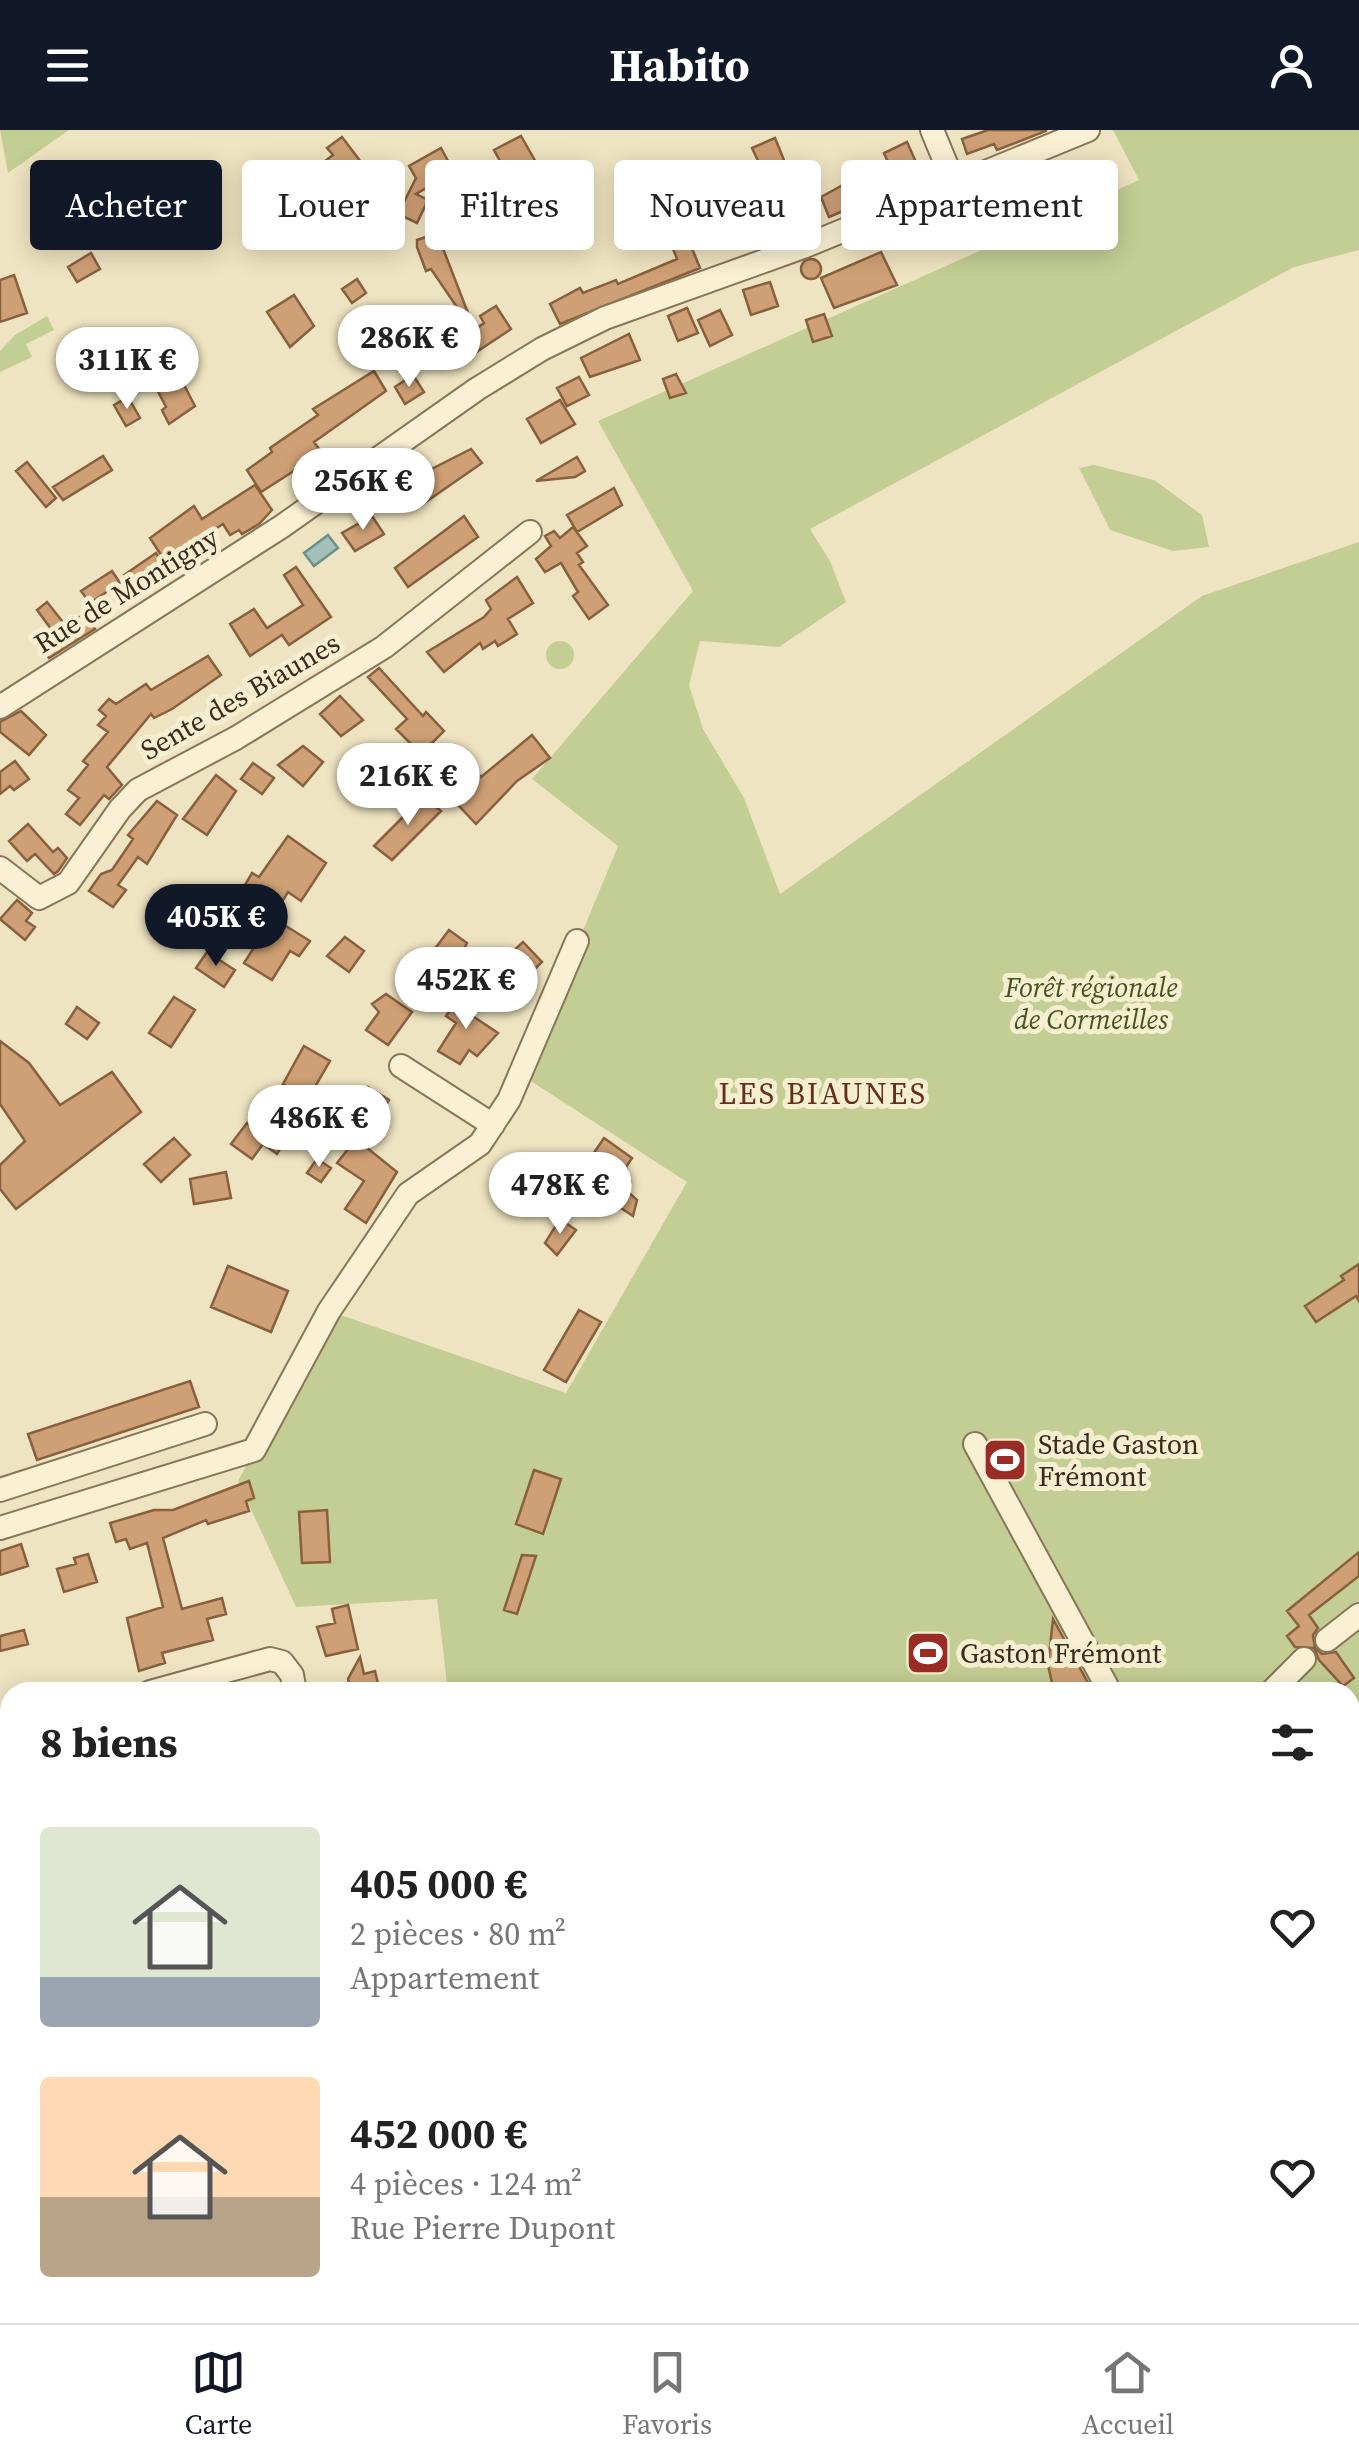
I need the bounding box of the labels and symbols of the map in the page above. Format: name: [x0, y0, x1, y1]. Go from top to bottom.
pin: 286K €: [328, 305, 490, 390]
pin: 311K €: [46, 327, 208, 412]
pin: 256K €: [282, 448, 444, 533]
street label: Rue de Montigny: [27, 518, 226, 662]
street label: Sente des Biaunes: [133, 624, 347, 768]
pin: 216K €: [327, 743, 489, 828]
pin: 405K €: [135, 884, 297, 969]
pin: 452K €: [385, 947, 547, 1032]
park label: Forêt régionale de Cormeilles: [1003, 968, 1178, 1038]
district label: LES BIAUNES: [718, 1073, 928, 1114]
pin: 486K €: [238, 1085, 400, 1170]
pin: 478K €: [479, 1152, 641, 1237]
place label: Stade Gaston Frémont: [1038, 1425, 1199, 1495]
sports icon: Stade Gaston Frémont: [982, 1437, 1028, 1483]
sports icon: Gaston Frémont: [905, 1630, 951, 1676]
place label: Gaston Frémont: [960, 1634, 1162, 1672]

